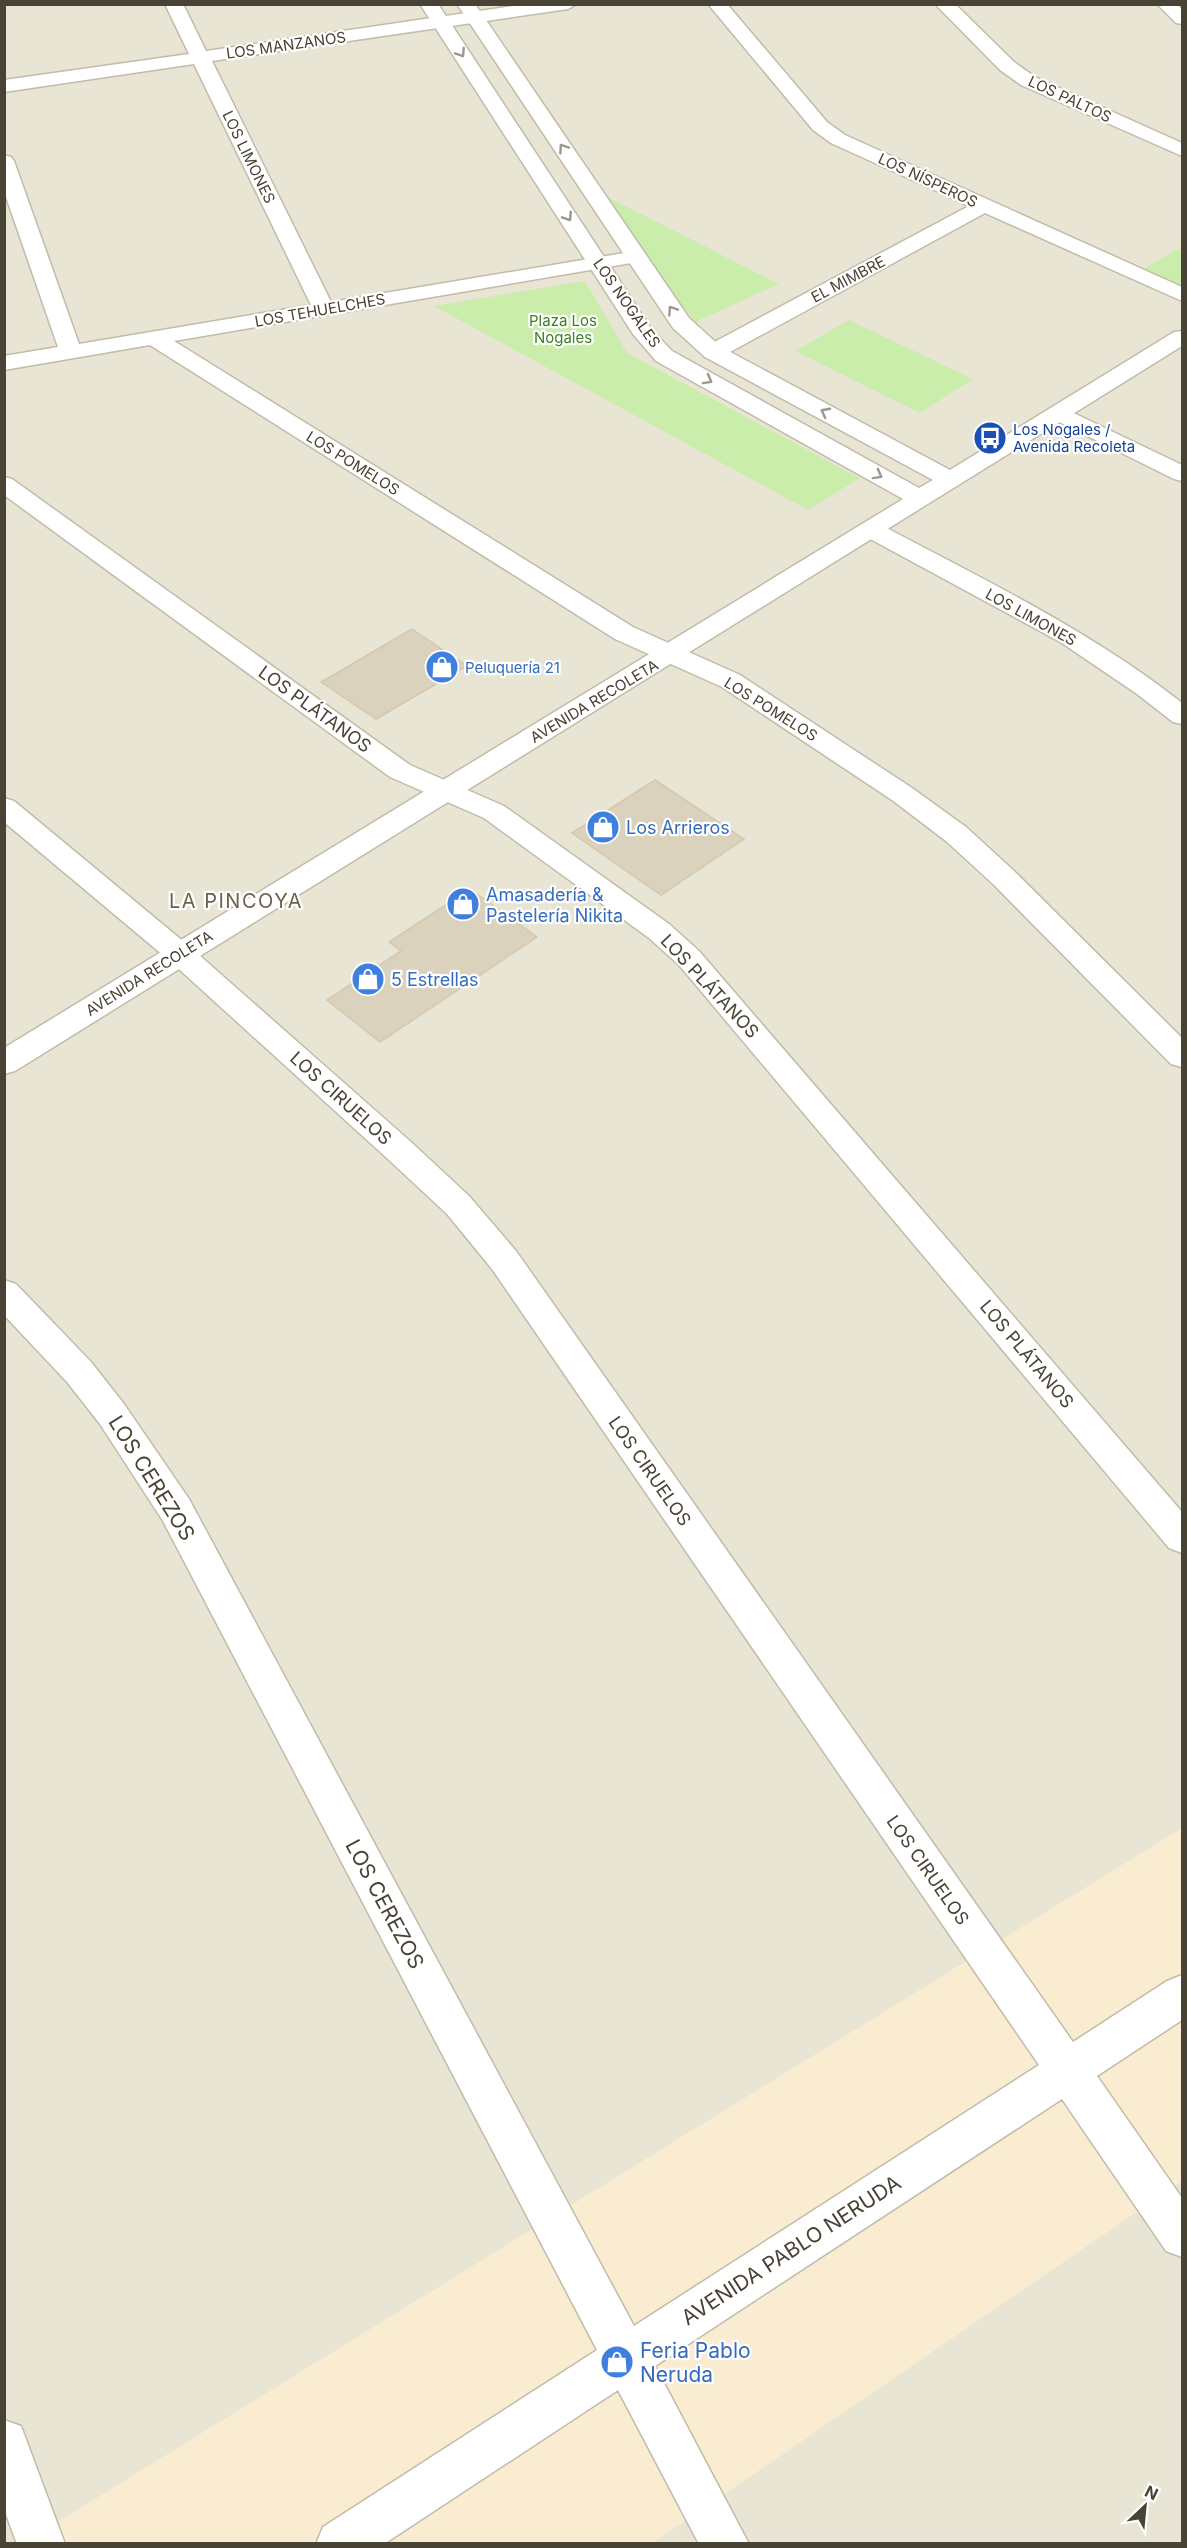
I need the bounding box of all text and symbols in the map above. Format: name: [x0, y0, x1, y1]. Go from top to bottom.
street label: LOS MANZANOS: [225, 27, 347, 63]
one-way arrow: [454, 47, 465, 58]
street label: LOS PALTOS: [1025, 71, 1115, 127]
street label: LOS LIMONES: [218, 108, 280, 206]
one-way arrow: [559, 144, 570, 155]
street label: LOS NÍSPEROS: [875, 149, 981, 211]
one-way arrow: [560, 211, 572, 221]
street label: EL MIMBRE: [808, 252, 888, 306]
street label: LOS NOGALES: [589, 255, 665, 351]
street label: LOS TEHUELCHES: [253, 289, 387, 331]
one-way arrow: [668, 306, 679, 317]
park label: Plaza Los Nogales: [529, 311, 597, 347]
one-way arrow: [702, 373, 712, 384]
one-way arrow: [821, 408, 831, 419]
bus stop icon: Los Nogales / Avenida Recoleta: [972, 420, 1008, 456]
place label: Los Nogales / Avenida Recoleta: [1013, 420, 1135, 456]
street label: LOS POMELOS: [303, 427, 403, 499]
one-way arrow: [872, 468, 882, 479]
street label: LOS LIMONES: [982, 584, 1080, 650]
shop icon: Peluquería 21: [424, 649, 460, 685]
street label: AVENIDA RECOLETA: [526, 655, 662, 747]
place label: Peluquería 21: [465, 658, 560, 677]
street label: LOS PLÁTANOS: [255, 660, 376, 757]
street label: LOS POMELOS: [721, 673, 821, 745]
shop icon: Los Arrieros: [585, 809, 621, 845]
place label: Los Arrieros: [626, 817, 730, 838]
place label: Amasadería & Pastelería Nikita: [486, 884, 623, 926]
shop icon: Amasadería & Pastelería Nikita: [445, 886, 481, 922]
district label: LA PINCOYA: [169, 889, 303, 913]
street label: AVENIDA RECOLETA: [82, 926, 216, 1020]
street label: LOS PLÁTANOS: [657, 929, 764, 1042]
shop icon: 5 Estrellas: [350, 961, 386, 997]
place label: 5 Estrellas: [391, 969, 479, 990]
street label: LOS CIRUELOS: [286, 1047, 396, 1149]
street label: LOS PLÁTANOS: [976, 1295, 1079, 1412]
street label: LOS CEREZOS: [104, 1411, 200, 1545]
street label: LOS CIRUELOS: [604, 1412, 696, 1530]
street label: LOS CIRUELOS: [882, 1811, 974, 1929]
street label: LOS CEREZOS: [340, 1835, 430, 1973]
street label: AVENIDA PABLO NERUDA: [677, 2170, 905, 2330]
place label: Feria Pablo Neruda: [640, 2338, 751, 2387]
shop icon: Feria Pablo Neruda: [599, 2344, 635, 2380]
north arrow: [1115, 2476, 1175, 2536]
text: N: [1142, 2481, 1161, 2504]

